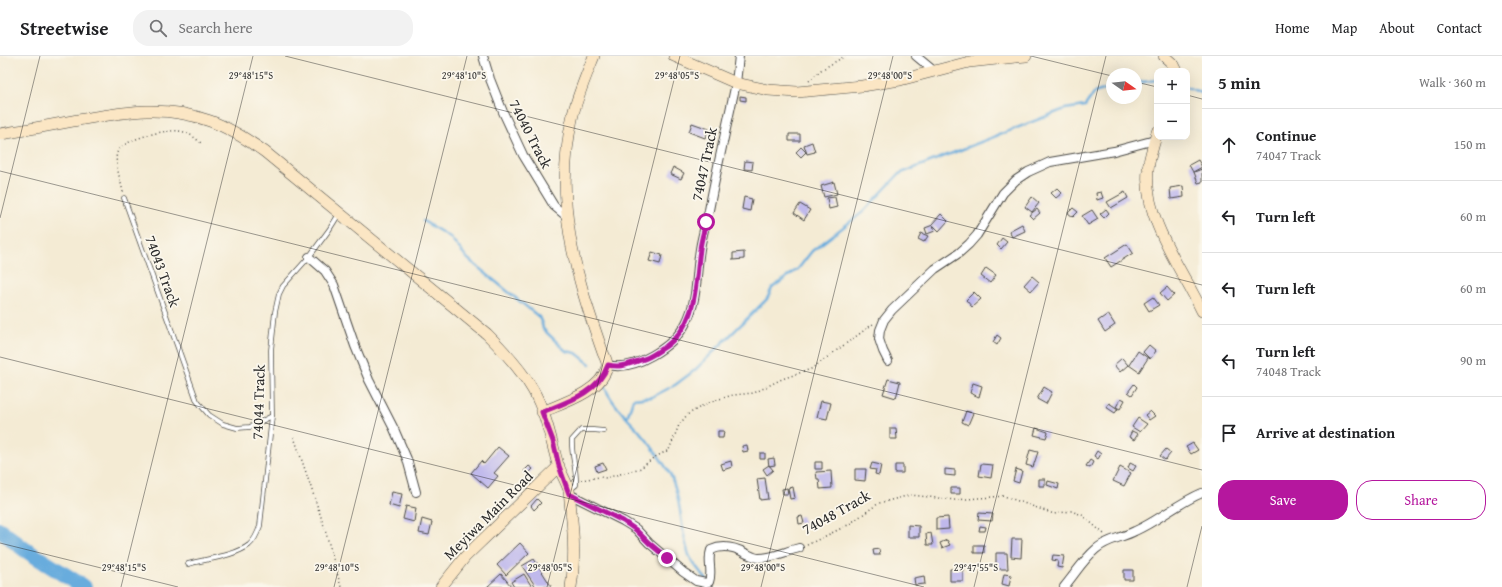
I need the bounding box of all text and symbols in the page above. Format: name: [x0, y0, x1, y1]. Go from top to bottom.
search box: [133, 10, 413, 46]
text: Streetwise: [20, 14, 109, 42]
icon: search: [147, 17, 169, 39]
text: Search here: [179, 17, 253, 38]
text: Home: [1275, 18, 1310, 38]
text: Map: [1332, 18, 1357, 38]
text: About: [1379, 18, 1415, 38]
text: Contact: [1437, 18, 1482, 38]
text: 29°48'15"S: [229, 68, 273, 83]
text: 29°48'10"S: [442, 68, 486, 83]
text: 29°48'05"S: [655, 68, 699, 83]
text: 29°48'00"S: [868, 68, 912, 83]
north arrow: [1106, 68, 1142, 104]
map controls: [1154, 68, 1190, 140]
button: +: [1154, 68, 1190, 104]
text: 5 min: [1218, 70, 1260, 95]
text: Walk · 360 m: [1419, 73, 1486, 92]
street label: 74040 Track: [505, 96, 558, 173]
button: −: [1154, 104, 1190, 140]
street label: 74047 Track: [686, 125, 722, 203]
text: Continue: [1256, 125, 1317, 146]
icon: ahead: [1218, 134, 1240, 156]
text: 150 m: [1454, 135, 1486, 154]
text: 74047 Track: [1256, 146, 1321, 165]
icon: left: [1218, 206, 1240, 228]
text: Turn left: [1256, 206, 1315, 227]
text: 60 m: [1460, 207, 1486, 226]
route start: [697, 213, 715, 231]
street label: 74043 Track: [140, 232, 186, 310]
icon: left: [1218, 278, 1240, 300]
text: Turn left: [1256, 278, 1315, 299]
text: 60 m: [1460, 279, 1486, 298]
text: Turn left: [1256, 341, 1315, 362]
icon: left: [1218, 350, 1240, 372]
text: 90 m: [1460, 351, 1486, 370]
text: 74048 Track: [1256, 362, 1321, 381]
street label: 74044 Track: [246, 364, 270, 440]
icon: arrive: [1218, 422, 1240, 444]
text: Arrive at destination: [1256, 422, 1395, 443]
street label: Meyiwa Main Road: [439, 466, 537, 564]
button: Save: [1218, 480, 1348, 520]
button: Share: [1356, 480, 1486, 520]
street label: 74048 Track: [798, 484, 874, 539]
route end: [658, 549, 676, 567]
text: 29°48'15"S: [102, 560, 146, 575]
text: 29°48'10"S: [315, 560, 359, 575]
text: 29°48'05"S: [528, 560, 572, 575]
text: 29°48'00"S: [741, 560, 785, 575]
text: 29°47'55"S: [954, 560, 998, 575]

